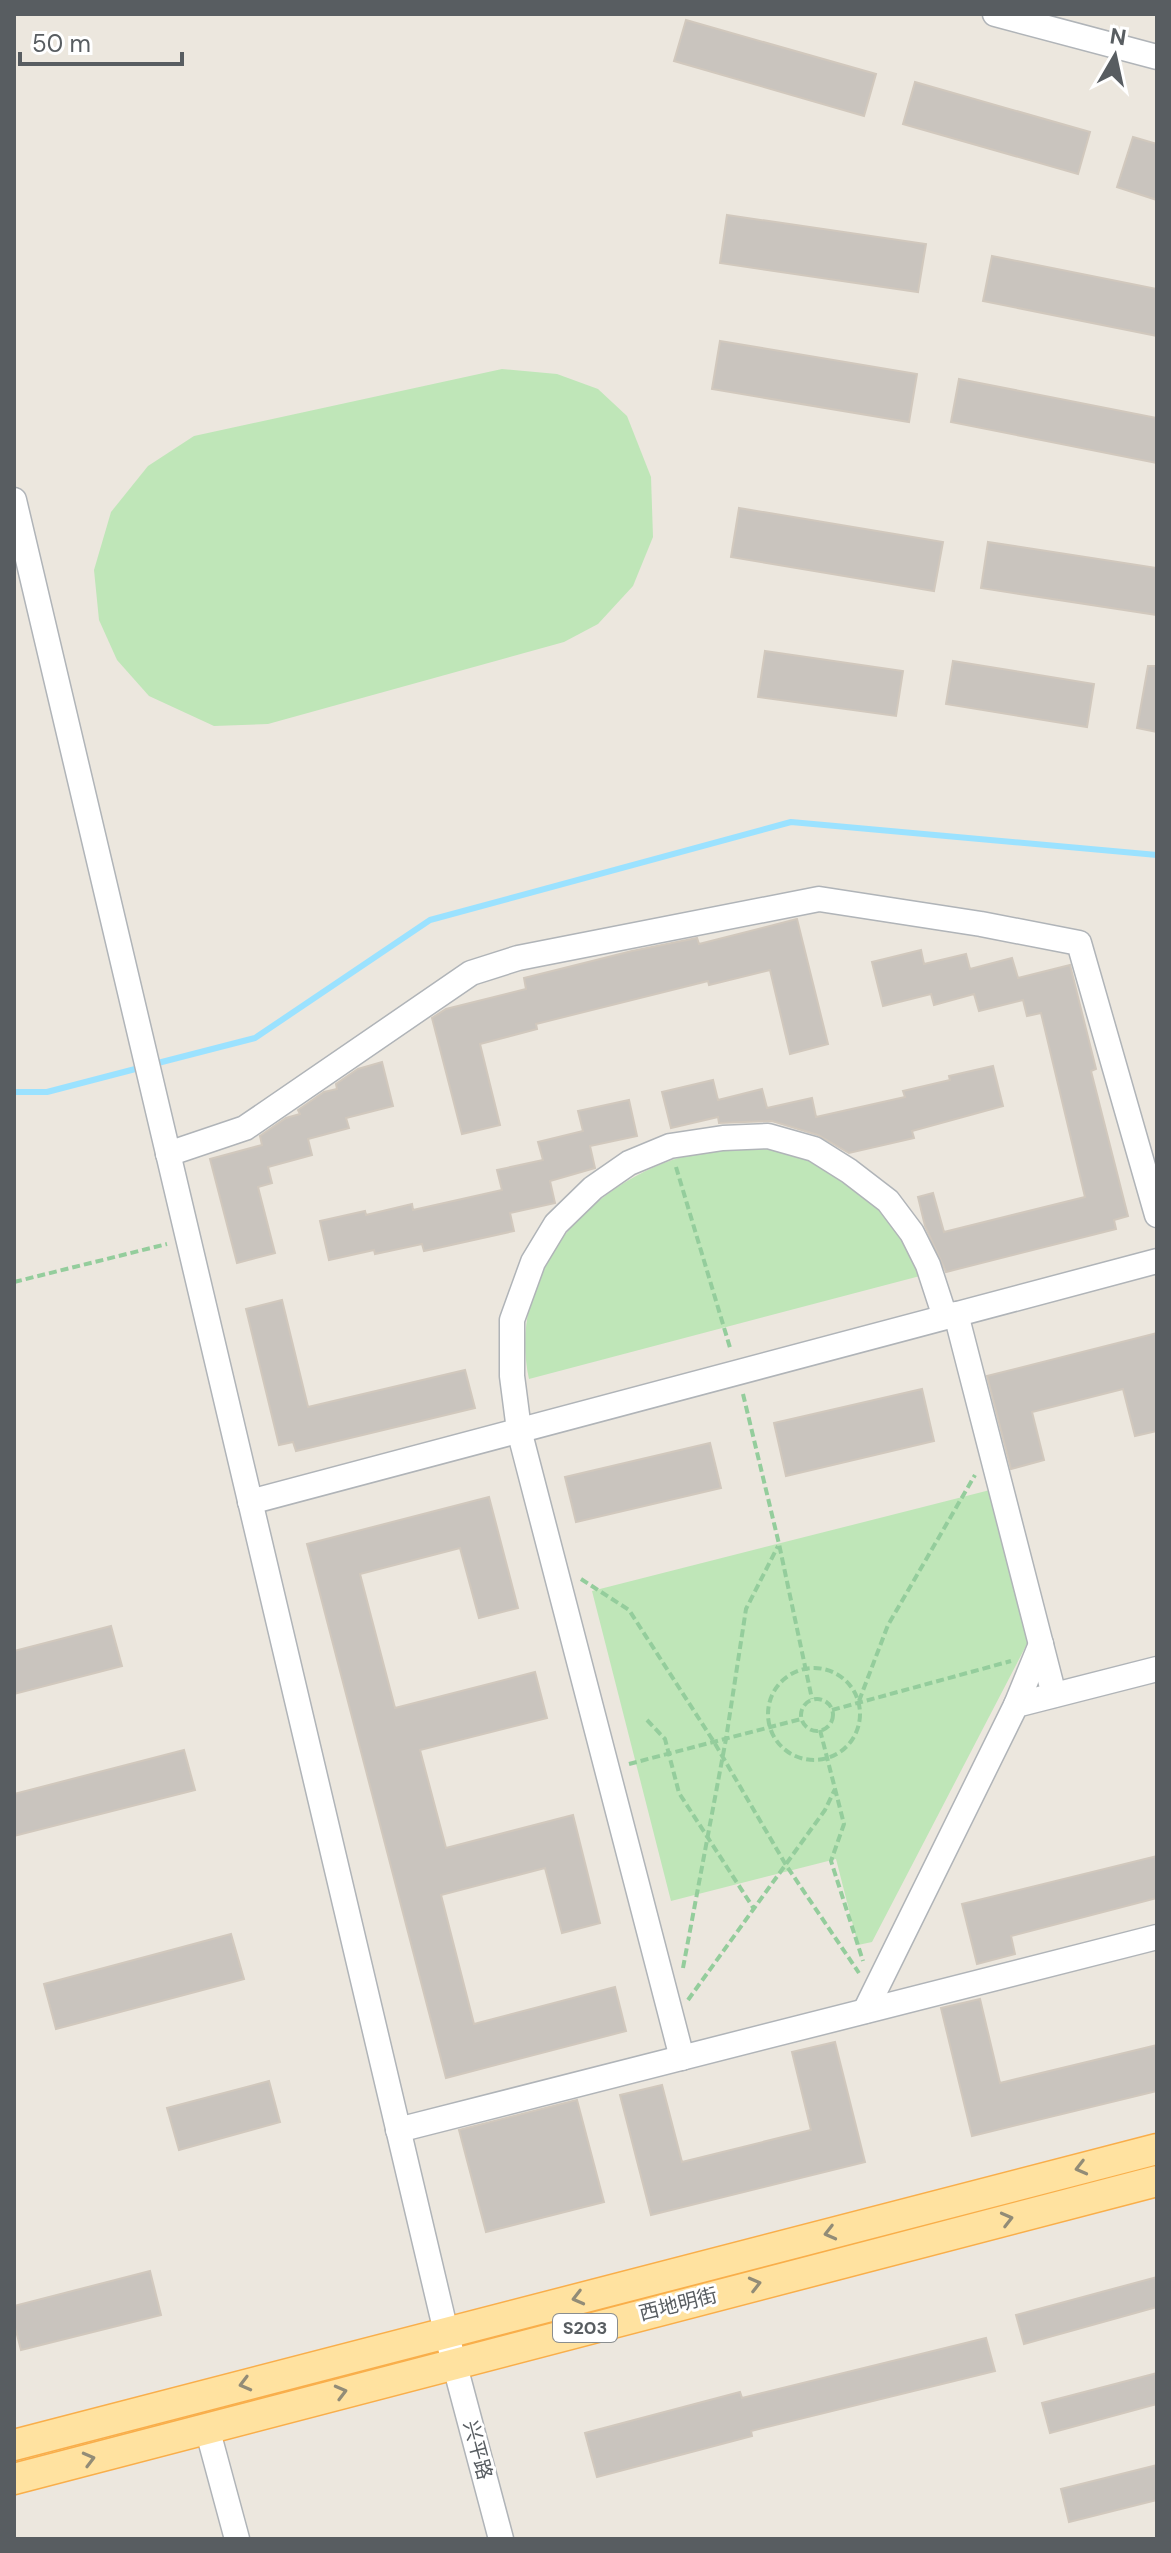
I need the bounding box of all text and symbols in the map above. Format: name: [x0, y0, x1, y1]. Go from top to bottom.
scale bar: [20, 16, 182, 66]
north arrow: [1075, 16, 1155, 96]
text: N: [1108, 21, 1128, 52]
text: 50 m: [32, 28, 91, 59]
one-way arrow: [1075, 2159, 1089, 2176]
one-way arrow: [999, 2212, 1013, 2229]
one-way arrow: [823, 2224, 837, 2241]
one-way arrow: [748, 2277, 761, 2294]
street label: 西地明街: [636, 2282, 720, 2326]
one-way arrow: [571, 2288, 585, 2305]
road number: S203: [553, 2314, 617, 2342]
one-way arrow: [238, 2375, 252, 2392]
one-way arrow: [333, 2385, 347, 2401]
street label: 兴平路: [458, 2418, 498, 2482]
one-way arrow: [82, 2451, 96, 2468]

